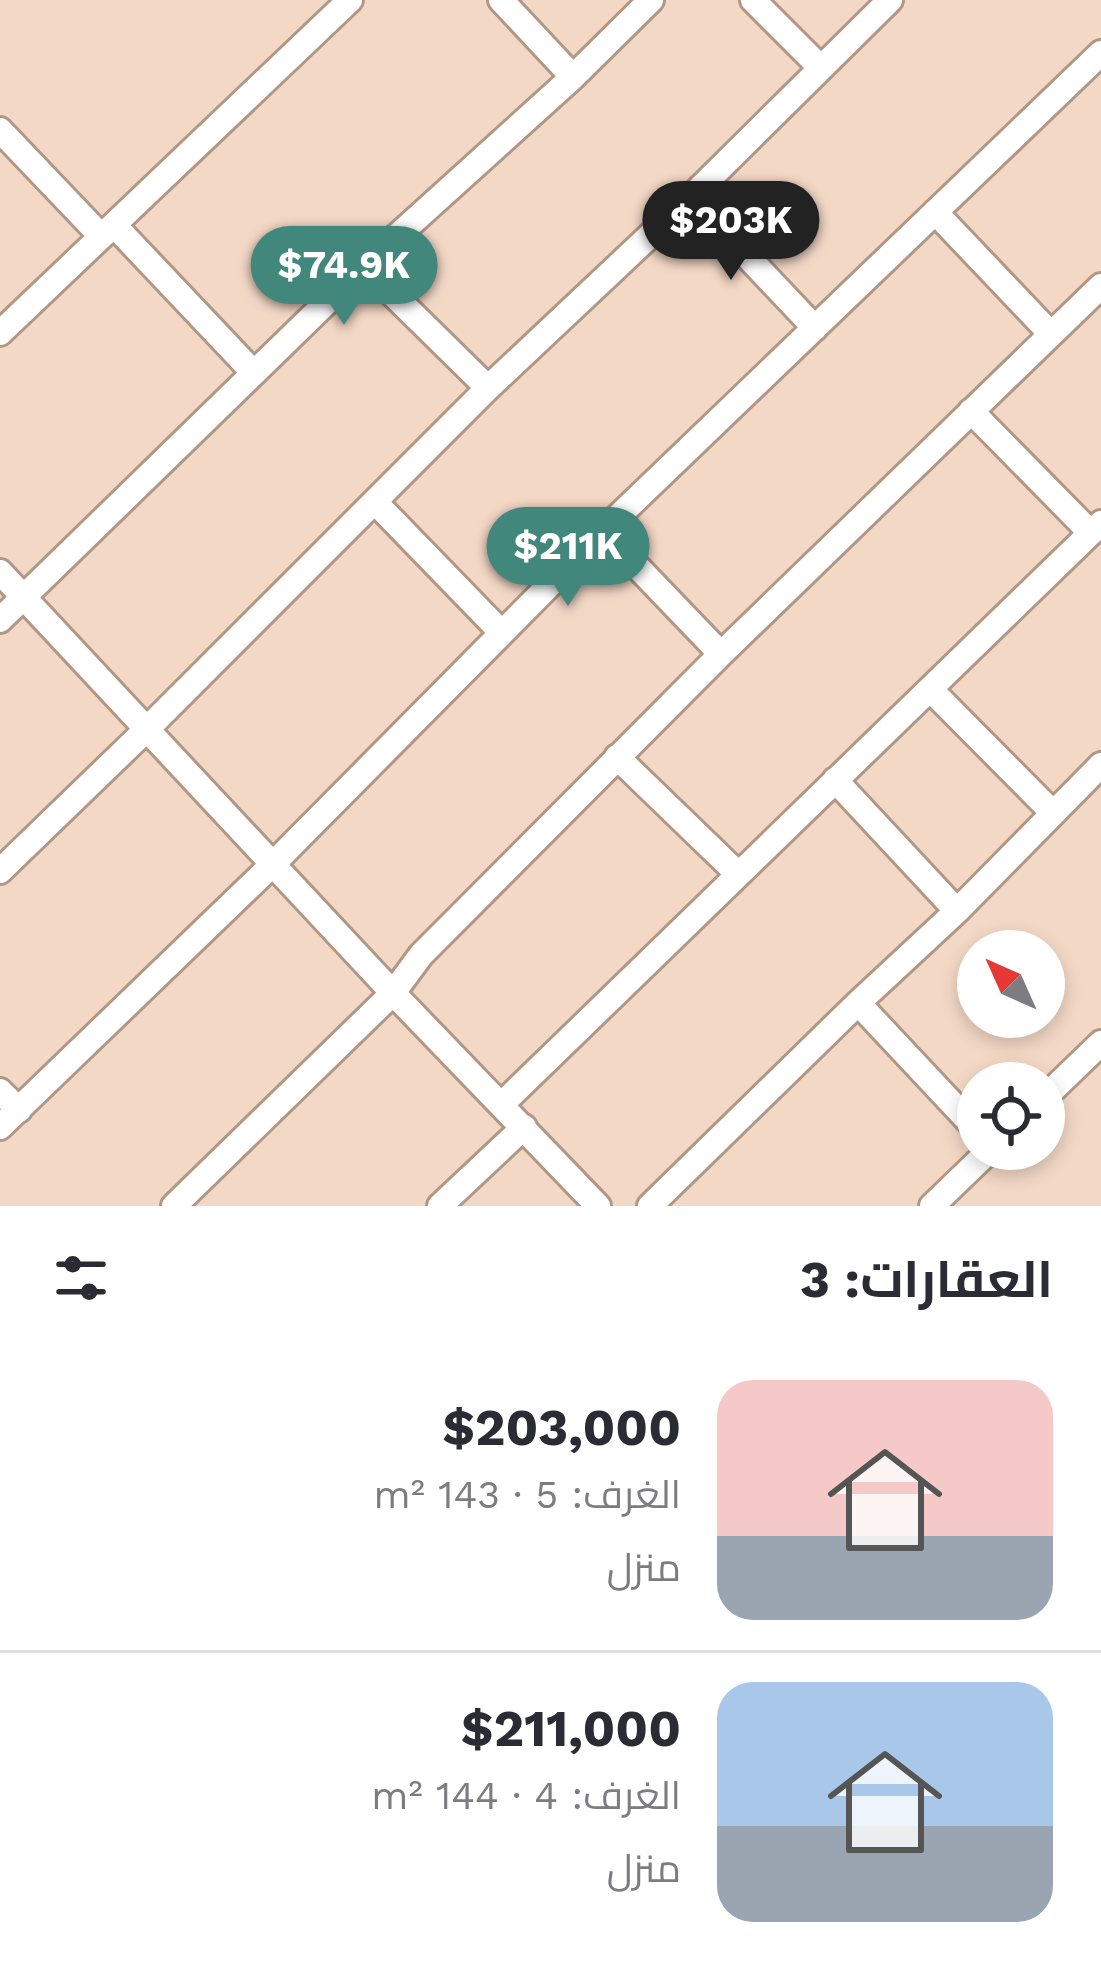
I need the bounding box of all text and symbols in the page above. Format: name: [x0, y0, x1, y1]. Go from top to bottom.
pin: $203K: [647, 181, 815, 283]
text: $203K: [669, 197, 793, 242]
pin: $74.9K: [246, 226, 442, 328]
text: $74.9K: [278, 242, 410, 287]
pin: $211K: [484, 507, 652, 609]
text: $211K: [514, 523, 622, 568]
north arrow: [957, 930, 1065, 1038]
map controls: [957, 930, 1065, 1170]
button: locate: [957, 1062, 1065, 1170]
icon: filters: [48, 1245, 114, 1311]
text: العقارات: 3: [800, 1250, 1053, 1309]
text: $203,000: [442, 1398, 681, 1457]
icon: home: [813, 1428, 957, 1572]
text: الغرف: 5 · 143 m²: [374, 1472, 681, 1517]
text: منزل: [607, 1545, 681, 1590]
text: $211,000: [461, 1699, 681, 1758]
icon: home: [813, 1730, 957, 1874]
text: الغرف: 4 · 144 m²: [371, 1773, 681, 1818]
text: منزل: [607, 1846, 681, 1891]

